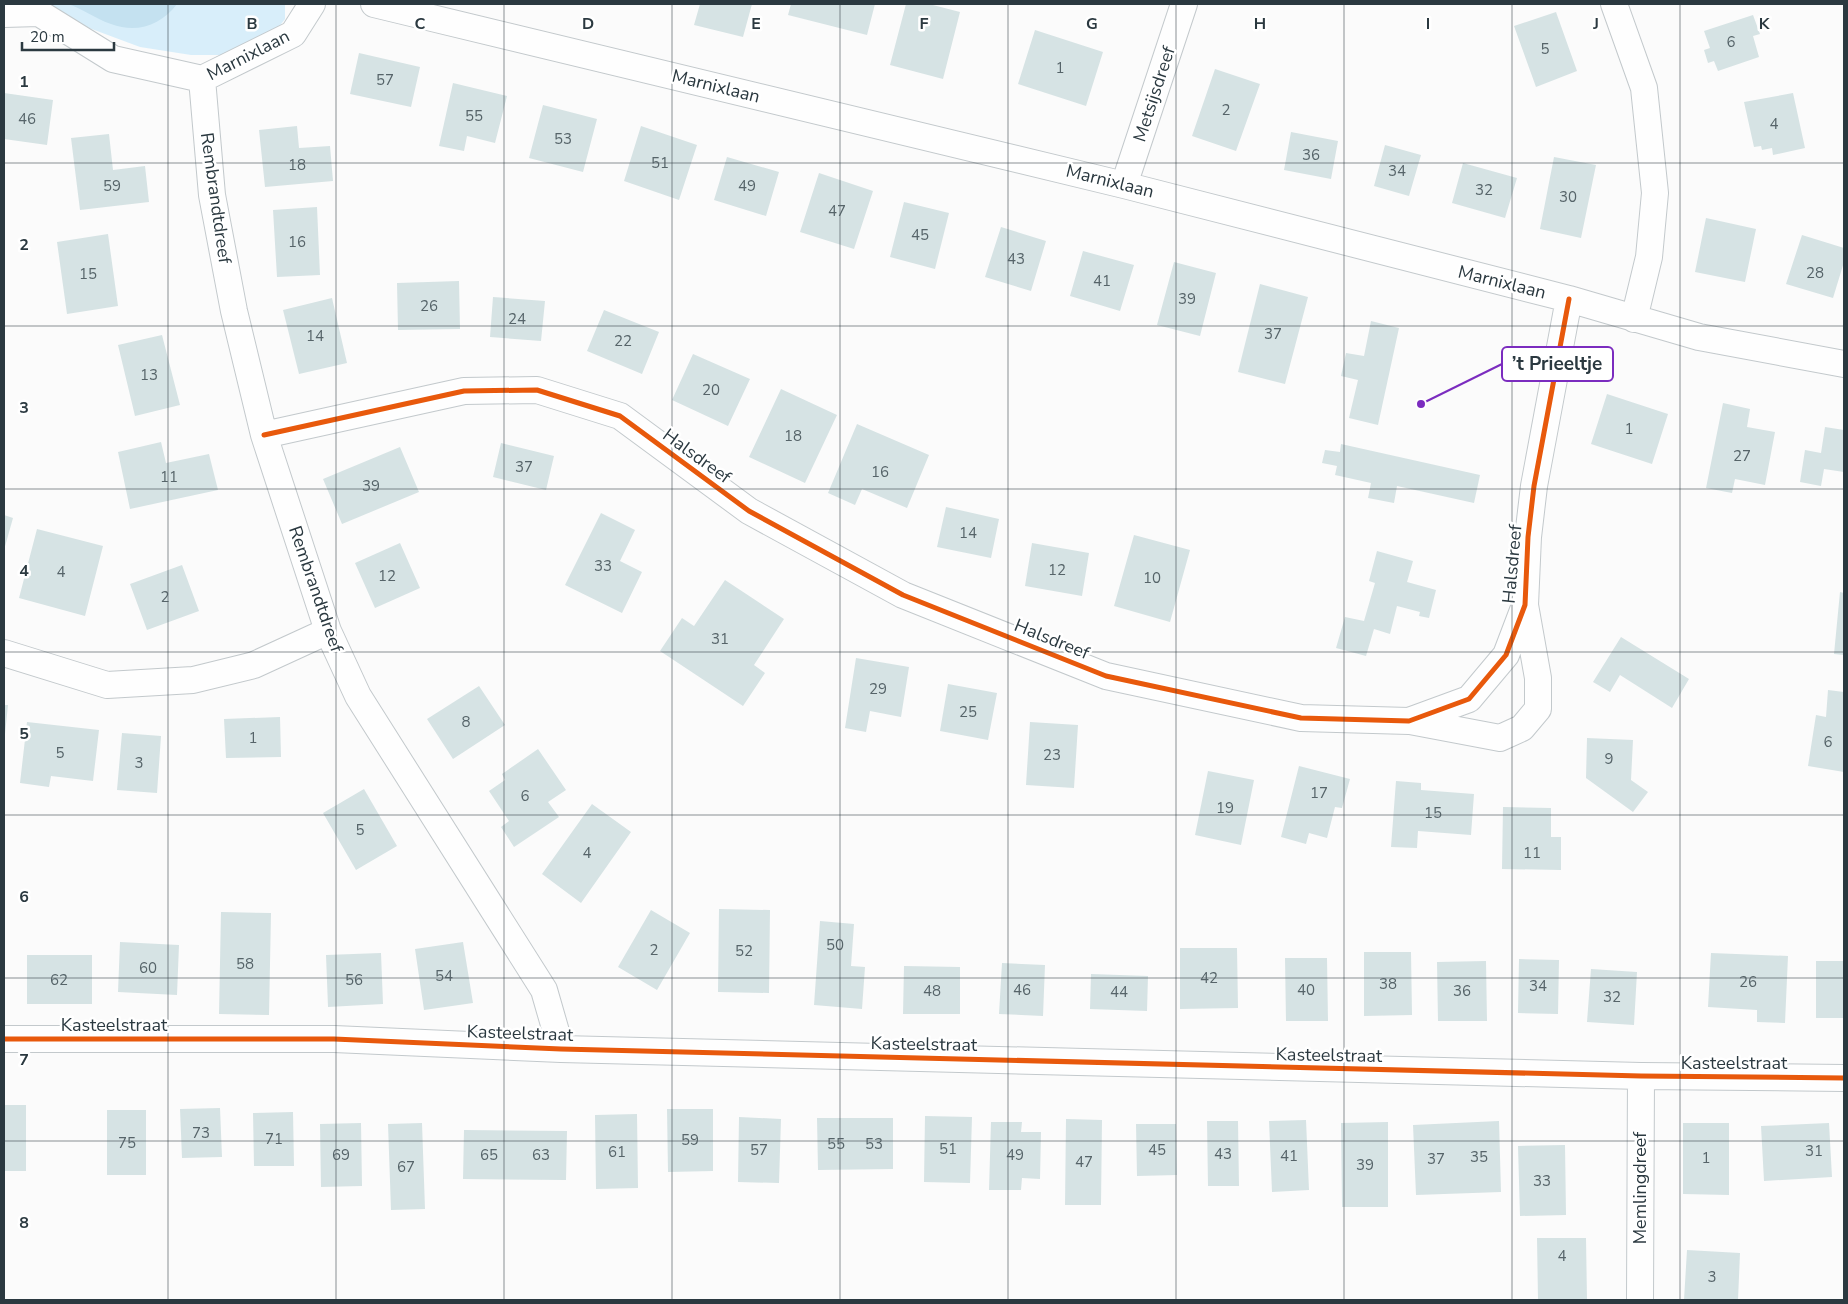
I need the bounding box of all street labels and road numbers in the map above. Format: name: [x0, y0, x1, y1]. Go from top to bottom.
street label: Marnixlaan: [203, 24, 293, 86]
street label: Metsijsdreef: [1127, 42, 1181, 145]
street label: Marnixlaan: [670, 63, 762, 109]
street label: Rembrandtdreef: [195, 131, 237, 266]
street label: Marnixlaan: [1064, 158, 1156, 204]
street label: Marnixlaan: [1456, 259, 1548, 305]
street label: Halsdreef: [658, 423, 737, 490]
street label: Rembrandtdreef: [283, 523, 349, 656]
street label: Halsdreef: [1497, 523, 1527, 604]
street label: Halsdreef: [1011, 613, 1094, 665]
street label: Kasteelstraat: [61, 1013, 168, 1037]
street label: Kasteelstraat: [466, 1019, 574, 1047]
street label: Kasteelstraat: [871, 1031, 978, 1057]
street label: Kasteelstraat: [1276, 1042, 1383, 1068]
street label: Kasteelstraat: [1681, 1051, 1788, 1075]
street label: Memlingdreef: [1628, 1131, 1652, 1244]

